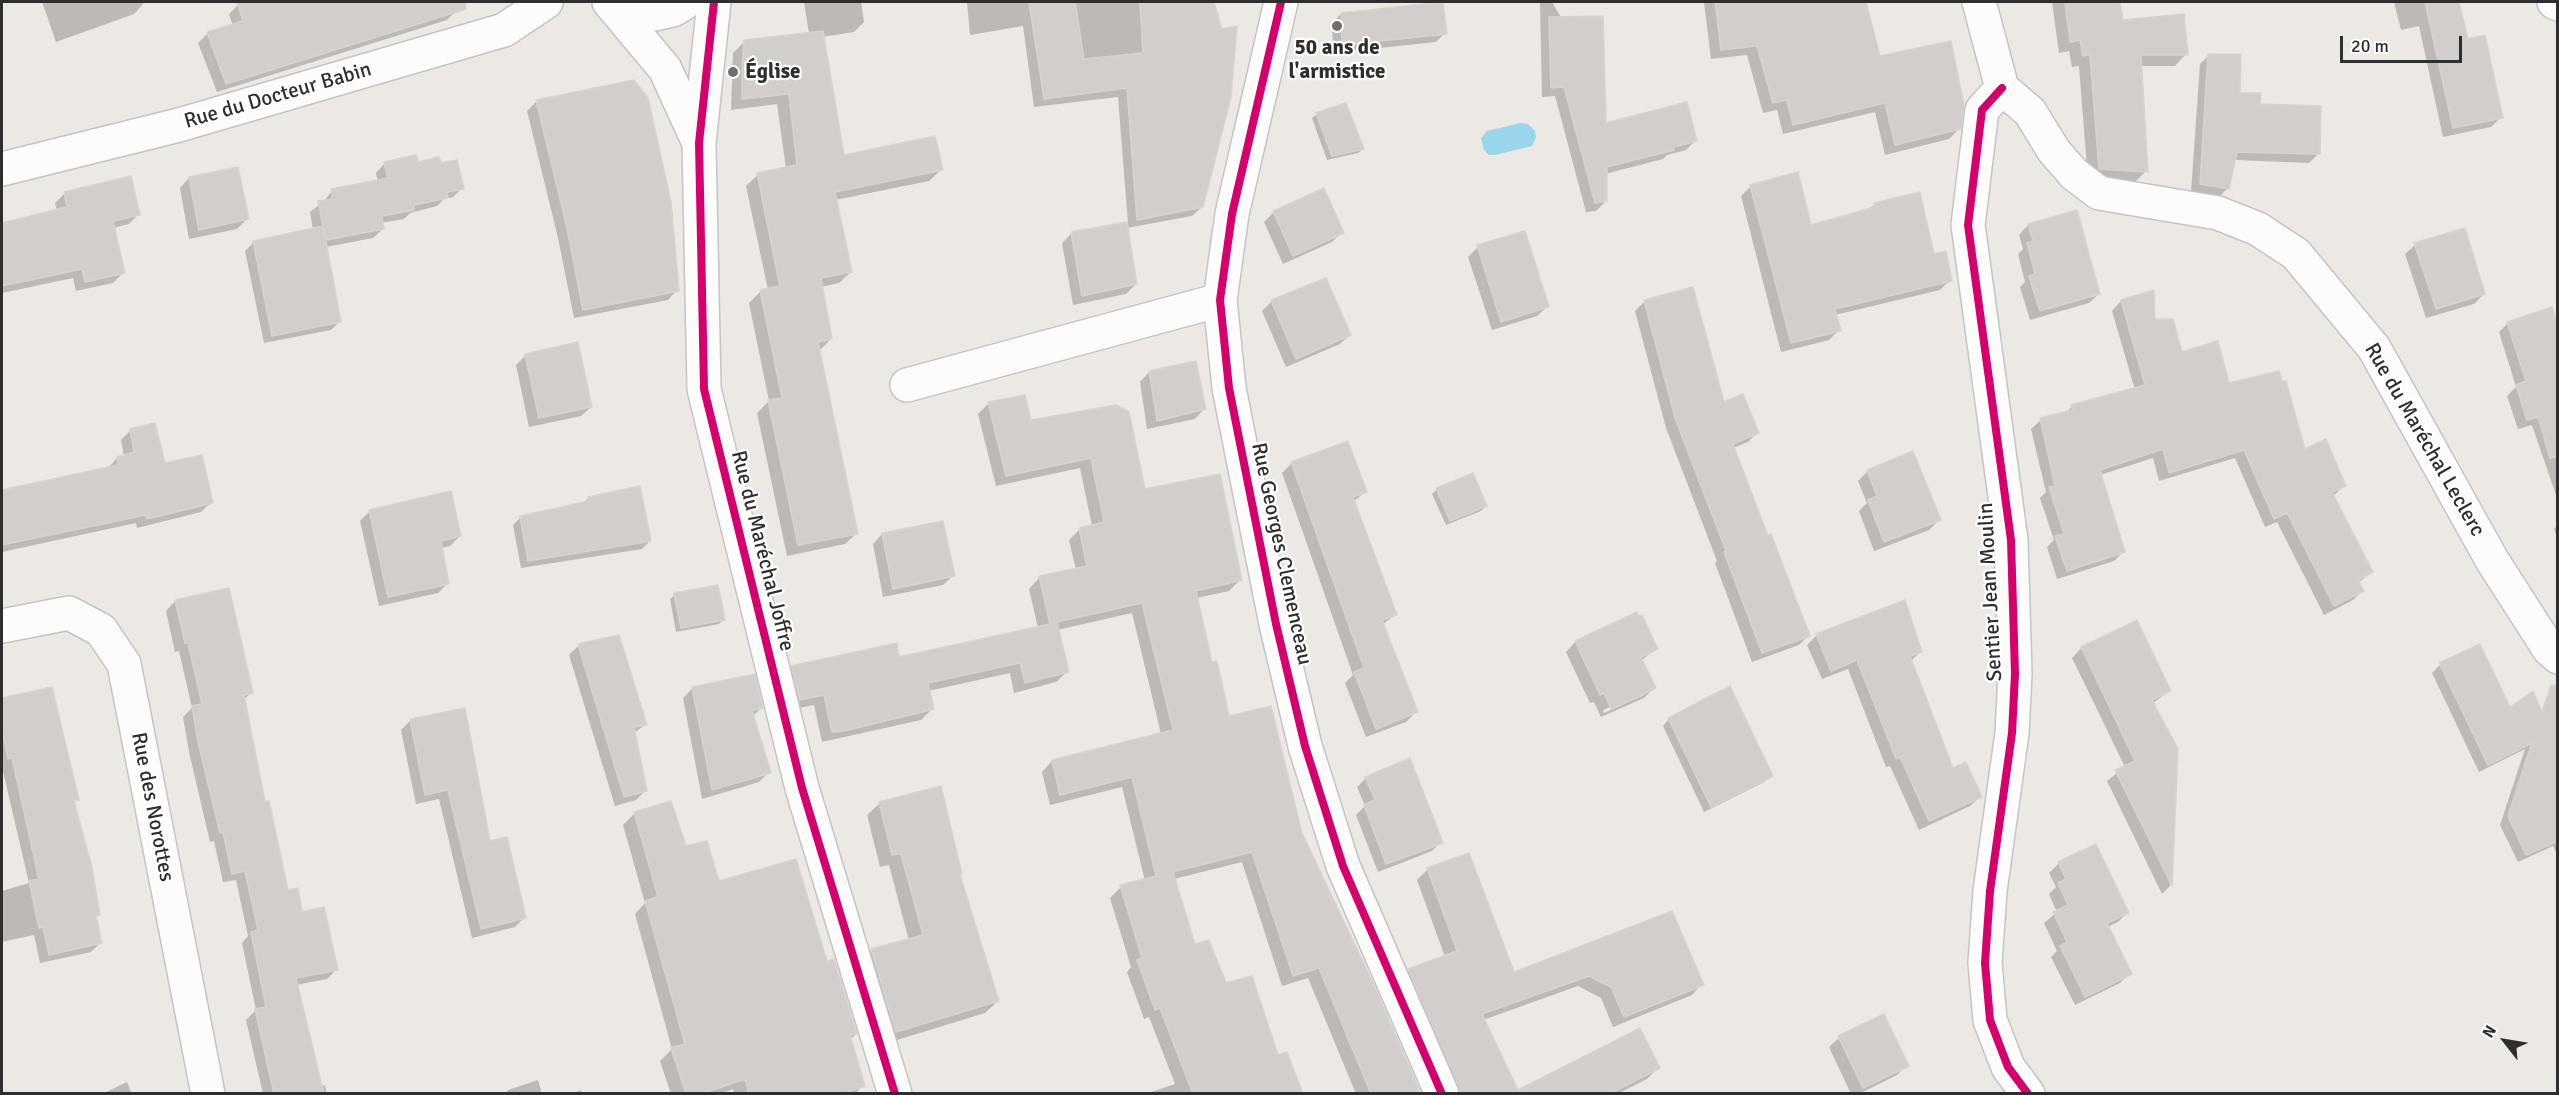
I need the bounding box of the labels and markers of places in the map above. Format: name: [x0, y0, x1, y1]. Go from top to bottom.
marker: 50 ans de l'armistice: [1330, 19, 1344, 33]
place label: 50 ans de l'armistice: [1289, 35, 1385, 85]
place label: Église: [745, 59, 800, 85]
marker: Église: [726, 65, 740, 79]

